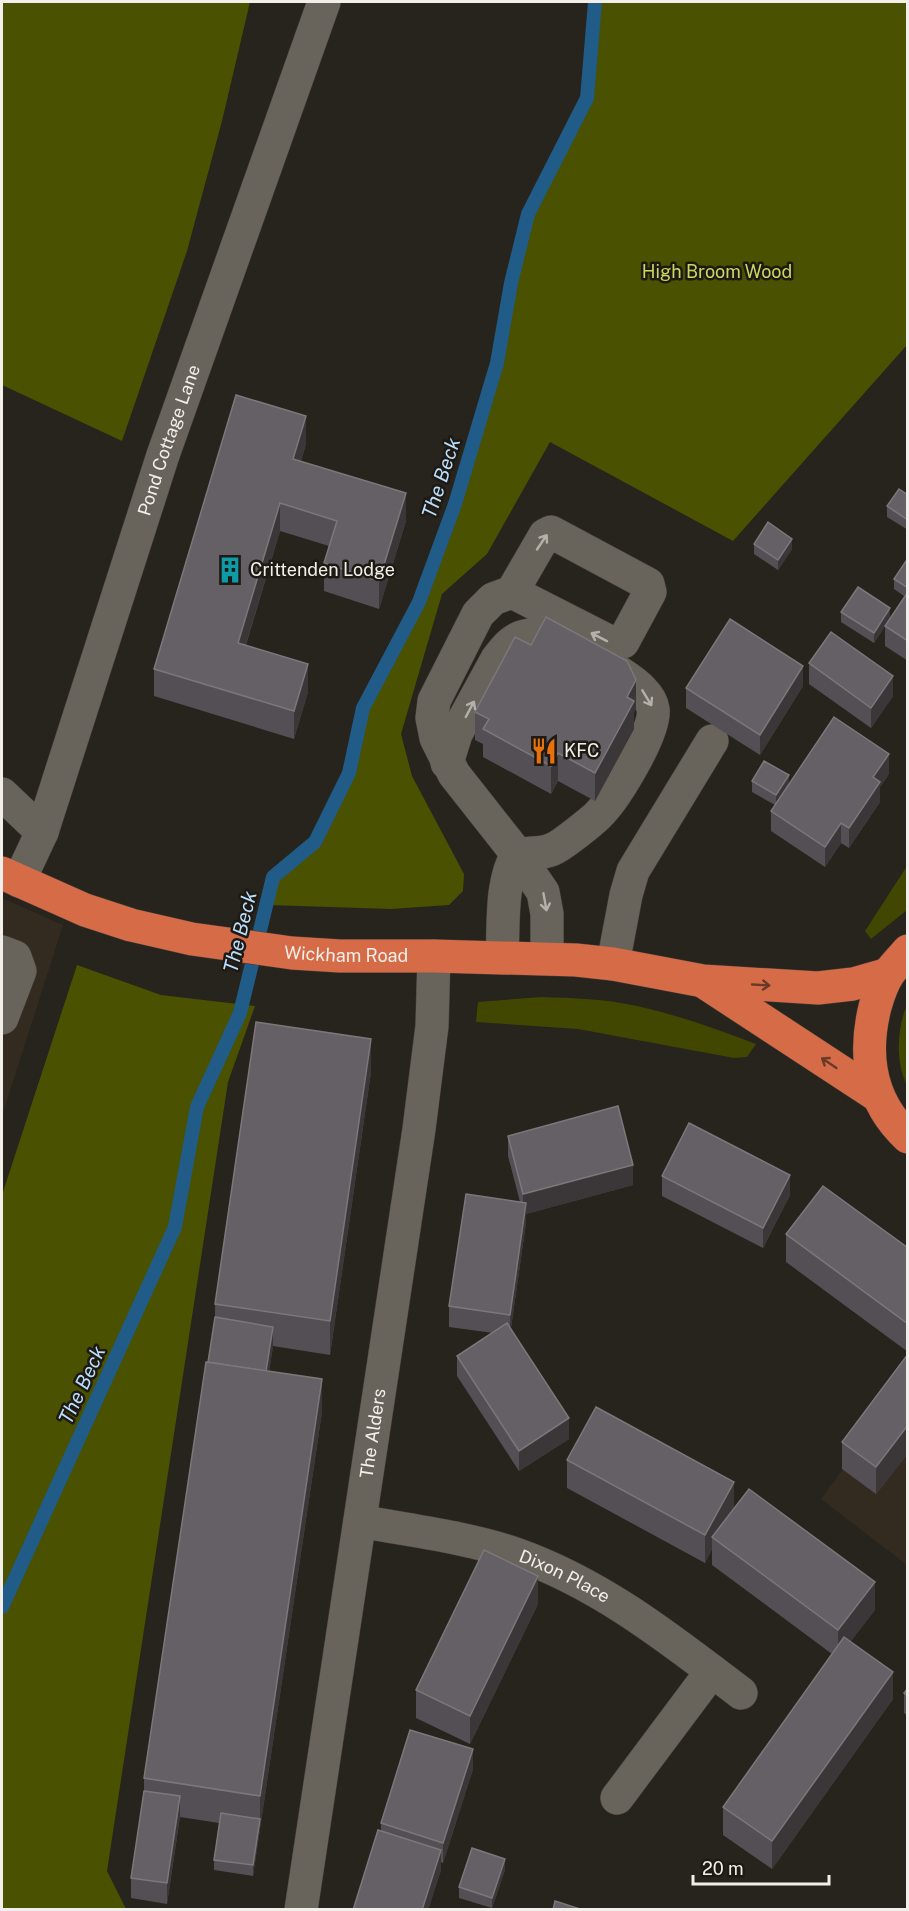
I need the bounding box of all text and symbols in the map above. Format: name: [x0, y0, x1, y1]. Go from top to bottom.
park label: High Broom Wood: [642, 261, 792, 282]
street label: Pond Cottage Lane: [133, 362, 204, 518]
water label: The Beck: [417, 435, 465, 521]
one-way arrow: [535, 534, 548, 551]
building icon: Crittenden Lodge: [215, 555, 245, 585]
place label: Crittenden Lodge: [250, 559, 395, 580]
one-way arrow: [591, 630, 609, 642]
one-way arrow: [642, 689, 654, 706]
one-way arrow: [465, 701, 476, 719]
restaurant icon: KFC: [529, 736, 559, 766]
place label: KFC: [564, 740, 599, 761]
water label: The Beck: [218, 889, 262, 975]
one-way arrow: [540, 891, 551, 911]
street label: Wickham Road: [283, 942, 408, 966]
one-way arrow: [750, 979, 770, 990]
one-way arrow: [821, 1057, 838, 1070]
water label: The Beck: [54, 1342, 111, 1428]
street label: The Alders: [355, 1387, 390, 1480]
street label: Dixon Place: [516, 1545, 614, 1607]
scale bar: [693, 1848, 830, 1886]
text: 20 m: [702, 1858, 744, 1879]

